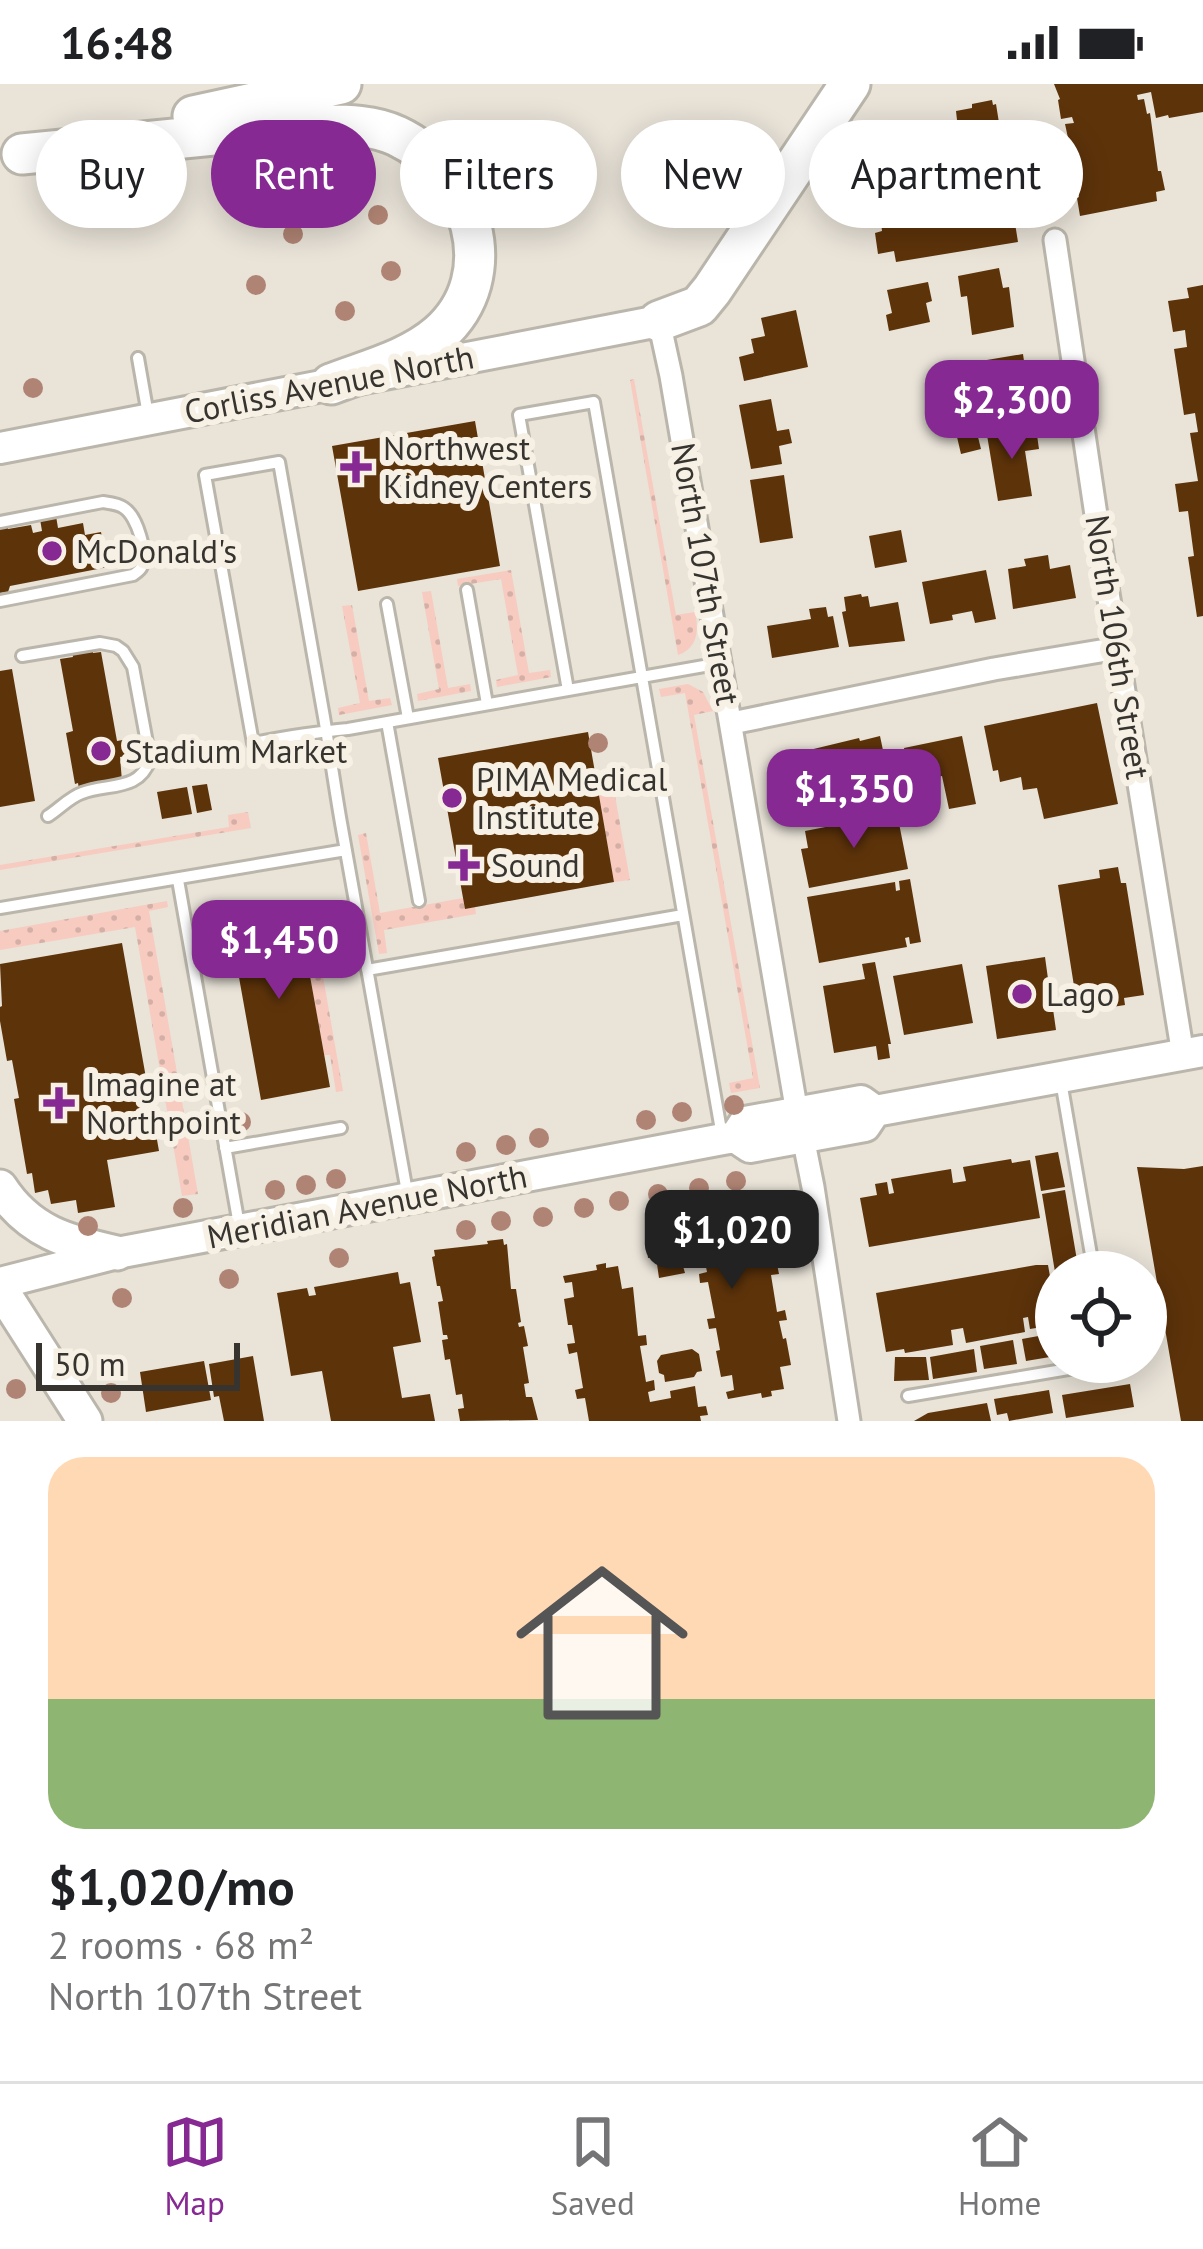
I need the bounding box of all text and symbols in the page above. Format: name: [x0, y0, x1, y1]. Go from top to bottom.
text: 16:48: [60, 13, 174, 71]
chip: Buy: [36, 120, 187, 228]
chip: Rent: [211, 120, 376, 228]
chip: Filters: [400, 120, 597, 228]
chip: New: [621, 120, 785, 228]
chip: Apartment: [809, 120, 1083, 228]
street label: Corliss Avenue North: [181, 334, 477, 433]
pin: $2,300: [914, 360, 1110, 462]
text: $2,300: [952, 373, 1072, 424]
place label: Northwest Kidney Centers: [383, 426, 592, 507]
street label: North 107th Street: [662, 439, 751, 708]
marker: Northwest Kidney Centers: [340, 451, 372, 483]
street label: North 106th Street: [1076, 512, 1161, 782]
place label: McDonald's: [76, 529, 237, 572]
marker: McDonald's: [39, 538, 65, 564]
place label: Stadium Market: [125, 729, 347, 772]
marker: Stadium Market: [88, 738, 114, 764]
pin: $1,350: [756, 749, 952, 851]
place label: PIMA Medical Institute: [476, 757, 668, 838]
text: $1,350: [794, 762, 914, 813]
marker: PIMA Medical Institute: [439, 785, 465, 811]
place label: Sound: [491, 843, 580, 886]
marker: Sound: [448, 849, 480, 881]
pin: $1,450: [181, 900, 377, 1002]
text: $1,450: [219, 913, 339, 964]
place label: Lago: [1046, 972, 1114, 1015]
marker: Lago: [1009, 981, 1035, 1007]
place label: Imagine at Northpoint: [86, 1062, 241, 1143]
marker: Imagine at Northpoint: [43, 1087, 75, 1119]
street label: Meridian Avenue North: [203, 1153, 530, 1258]
pin: $1,020: [634, 1190, 830, 1292]
text: $1,020: [672, 1203, 792, 1254]
map controls: [1035, 1251, 1167, 1383]
button: locate: [1035, 1251, 1167, 1383]
scale bar: [36, 1337, 240, 1390]
text: 50 m: [54, 1342, 126, 1385]
icon: home: [494, 1535, 710, 1751]
text: $1,020/mo: [48, 1853, 295, 1919]
text: 2 rooms · 68 m²: [48, 1919, 314, 1970]
text: North 107th Street: [48, 1970, 362, 2021]
tab: Map: [162, 2109, 228, 2224]
tab: Saved: [551, 2109, 635, 2224]
tab: Home: [958, 2109, 1041, 2224]

